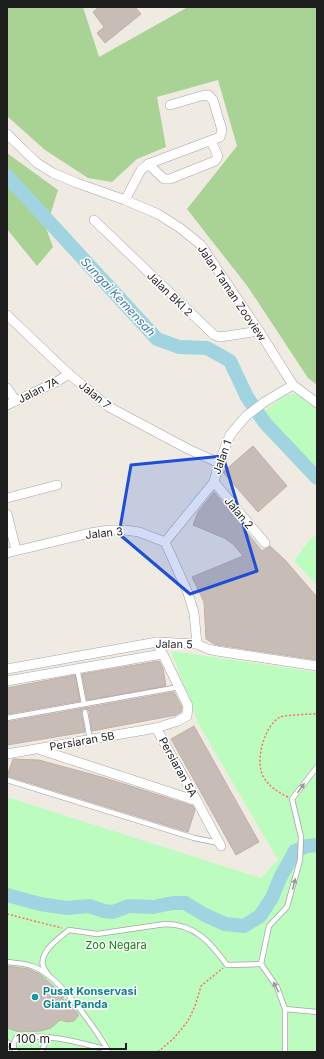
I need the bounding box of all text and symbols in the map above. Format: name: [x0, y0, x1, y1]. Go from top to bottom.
street label: Jalan Taman Zooview: [195, 242, 269, 344]
water label: Sungai Kemensah: [78, 254, 159, 339]
street label: Jalan BKI 2: [144, 269, 196, 319]
street label: Jalan 7A: [15, 374, 61, 406]
street label: Jalan 7: [76, 378, 114, 412]
street label: Jalan 1: [209, 438, 235, 476]
street label: Jalan 2: [222, 494, 256, 532]
street label: Jalan 3: [85, 524, 124, 542]
street label: Jalan 5: [155, 637, 193, 651]
street label: Persiaran 5B: [48, 728, 116, 754]
street label: Persiaran 5A: [156, 735, 200, 800]
one-way arrow: [297, 783, 305, 794]
one-way arrow: [291, 877, 297, 889]
park label: Zoo Negara: [85, 938, 147, 952]
one-way arrow: [273, 981, 279, 993]
place label: Pusat Konservasi Giant Panda: [43, 984, 137, 1011]
marker: Pusat Konservasi Giant Panda: [30, 992, 40, 1002]
scale bar: [10, 1025, 126, 1051]
text: 100 m: [16, 1031, 50, 1046]

